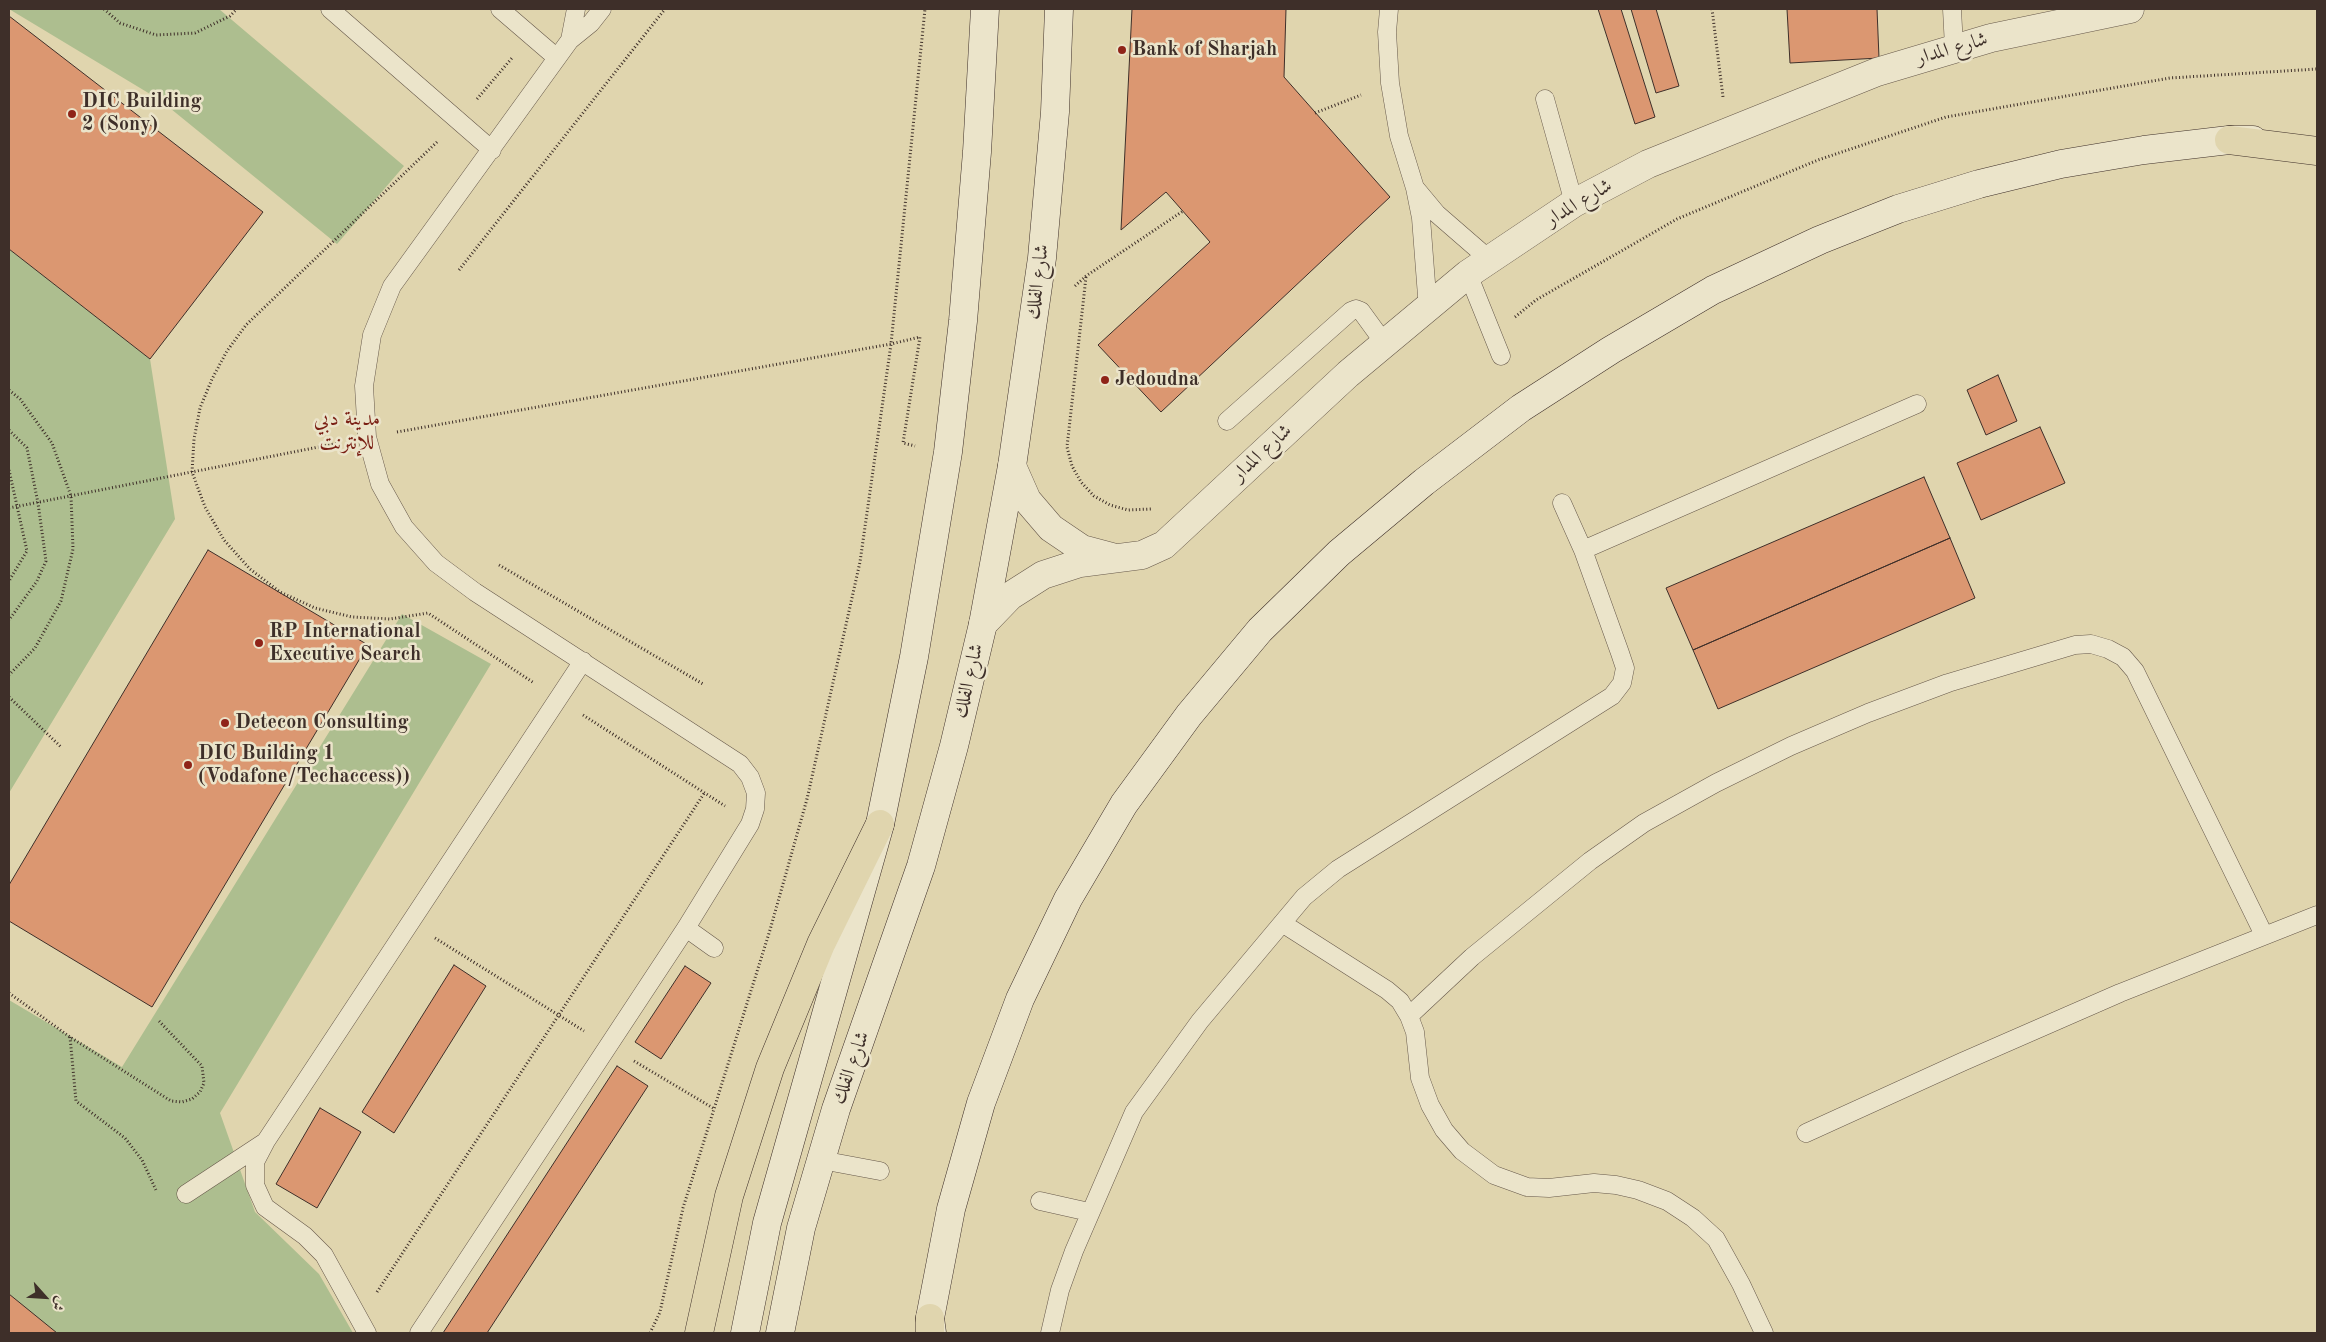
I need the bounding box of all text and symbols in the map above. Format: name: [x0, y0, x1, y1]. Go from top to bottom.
street label: شارع المدار: [1913, 27, 1991, 71]
place label: Bank of Sharjah: [1132, 38, 1277, 62]
marker: Bank of Sharjah: [1116, 44, 1128, 56]
place label: DIC Building 2 (Sony): [82, 90, 201, 137]
marker: DIC Building 2 (Sony): [66, 108, 78, 120]
street label: شارع المدار: [1541, 174, 1617, 232]
street label: شارع الفلك: [1021, 243, 1055, 321]
place label: Jedoudna: [1115, 368, 1199, 392]
marker: Jedoudna: [1099, 374, 1111, 386]
district label: مدينة دبي للإنترنت: [314, 406, 380, 456]
street label: شارع المدار: [1227, 419, 1297, 487]
place label: RP International Executive Search: [269, 620, 421, 667]
marker: RP International Executive Search: [253, 637, 265, 649]
street label: شارع الفلك: [949, 641, 989, 721]
place label: Detecon Consulting: [235, 711, 409, 735]
marker: Detecon Consulting: [219, 717, 231, 729]
place label: DIC Building 1 (Vodafone/Techaccess)): [198, 742, 410, 789]
marker: DIC Building 1 (Vodafone/Techaccess)): [182, 759, 194, 771]
street label: شارع الفلك: [827, 1028, 875, 1108]
north arrow: [20, 1272, 70, 1322]
text: ش: [49, 1294, 68, 1313]

